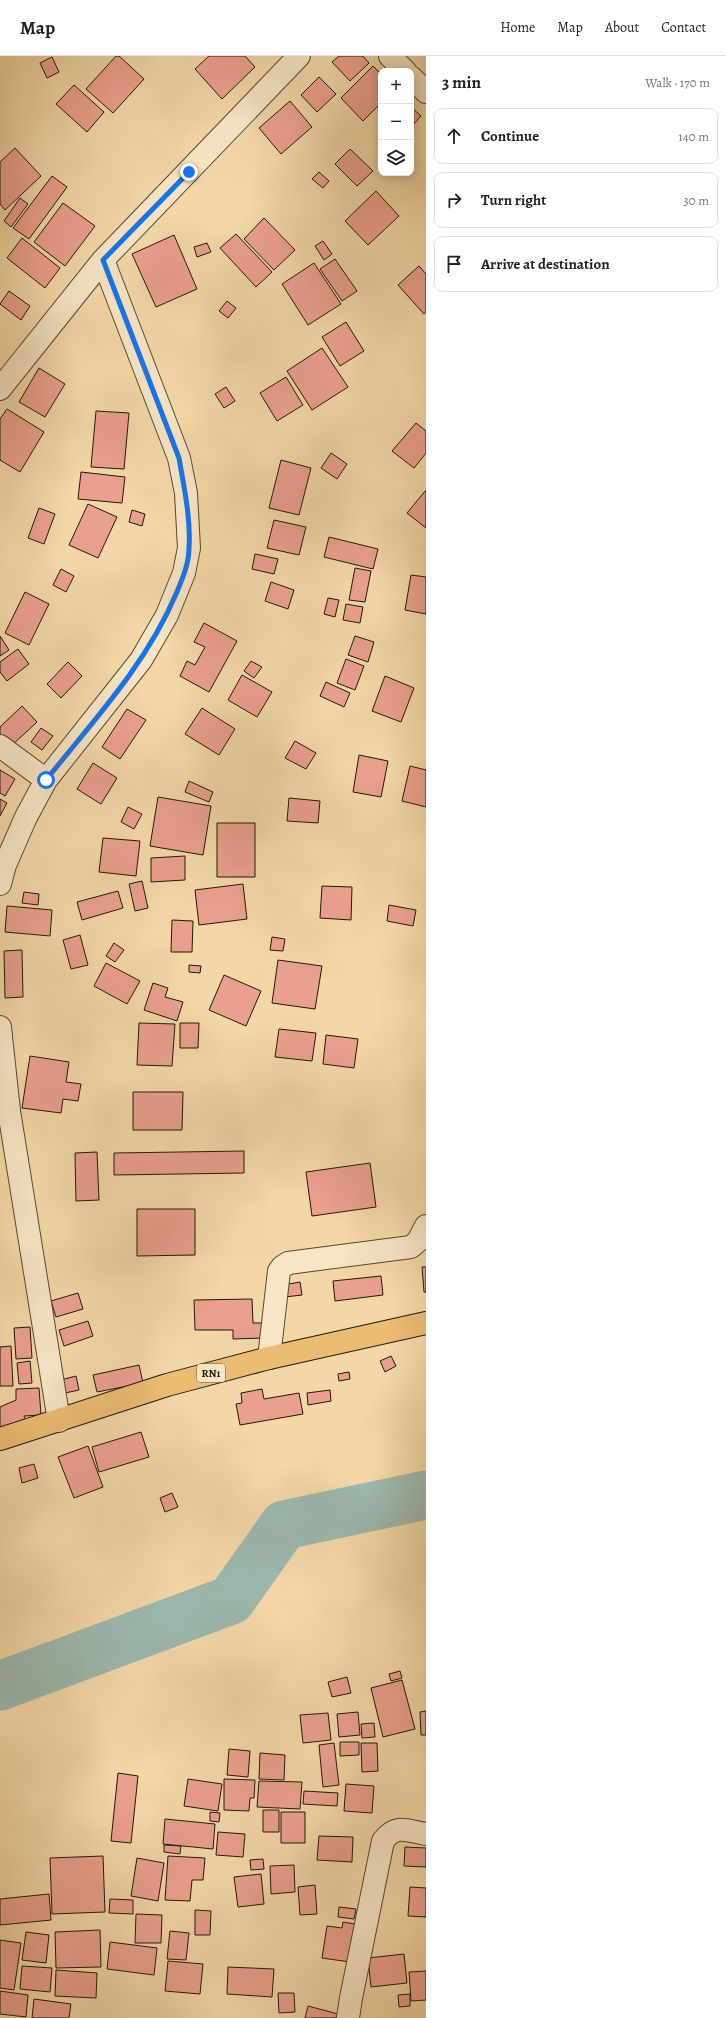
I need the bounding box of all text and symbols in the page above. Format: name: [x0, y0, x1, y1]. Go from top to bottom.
text: Map: [20, 15, 55, 41]
text: Home: [500, 18, 535, 37]
text: Map: [557, 18, 583, 37]
text: About: [605, 18, 639, 37]
text: Contact: [661, 18, 706, 37]
map controls: [378, 68, 414, 176]
button: +: [378, 68, 414, 104]
text: 3 min: [442, 71, 481, 94]
text: Walk · 170 m: [645, 74, 710, 91]
button: −: [378, 104, 414, 140]
icon: ahead: [443, 125, 465, 147]
text: Continue: [481, 126, 539, 146]
text: 140 m: [678, 128, 709, 145]
button: layers: [378, 140, 414, 176]
route end: [180, 163, 198, 181]
icon: right: [443, 189, 465, 211]
text: Turn right: [481, 190, 546, 210]
text: 30 m: [683, 192, 709, 209]
icon: arrive: [443, 253, 465, 275]
text: Arrive at destination: [481, 254, 610, 274]
route start: [37, 771, 55, 789]
road number: RN1: [197, 1364, 225, 1382]

